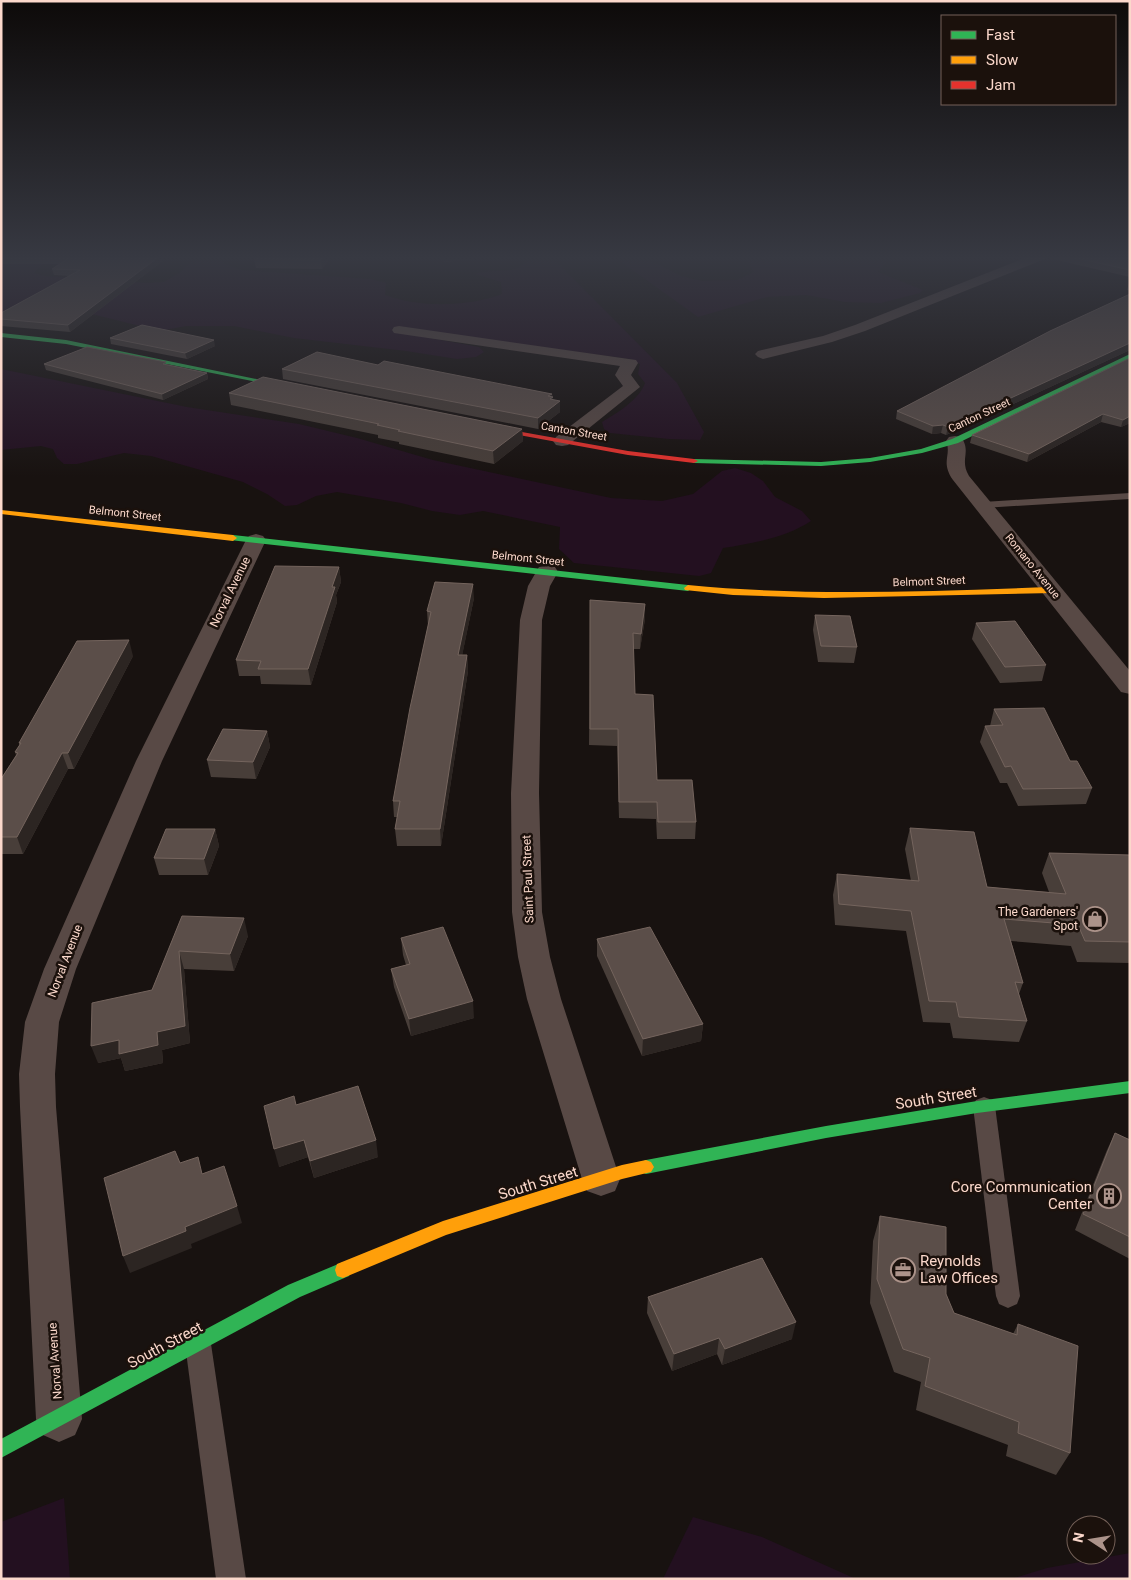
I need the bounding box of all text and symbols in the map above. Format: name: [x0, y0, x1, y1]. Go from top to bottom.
legend: [941, 15, 1116, 105]
text: Fast: [986, 26, 1015, 44]
text: Slow: [986, 51, 1018, 69]
text: Jam: [986, 76, 1016, 94]
street label: Canton Street: [946, 395, 1013, 435]
street label: Canton Street: [540, 419, 608, 444]
street label: Belmont Street: [88, 503, 162, 524]
street label: Romano Avenue: [1002, 531, 1063, 602]
street label: Belmont Street: [491, 548, 565, 569]
street label: Norval Avenue: [207, 554, 253, 630]
street label: Belmont Street: [892, 574, 966, 589]
street label: Saint Paul Street: [519, 835, 537, 923]
place label: The Gardeners' Spot: [998, 905, 1078, 933]
shop icon: The Gardeners' Spot: [1082, 906, 1108, 932]
street label: Norval Avenue: [45, 923, 85, 999]
street label: South Street: [894, 1083, 978, 1113]
street label: South Street: [496, 1162, 580, 1204]
place label: Core Communication Center: [951, 1178, 1092, 1213]
building icon: Core Communication Center: [1096, 1183, 1122, 1209]
place label: Reynolds Law Offices: [920, 1252, 998, 1287]
office icon: Reynolds Law Offices: [890, 1257, 916, 1283]
street label: South Street: [124, 1318, 206, 1372]
street label: Norval Avenue: [45, 1322, 65, 1400]
north arrow: [1066, 1515, 1116, 1565]
text: N: [1069, 1531, 1087, 1544]

